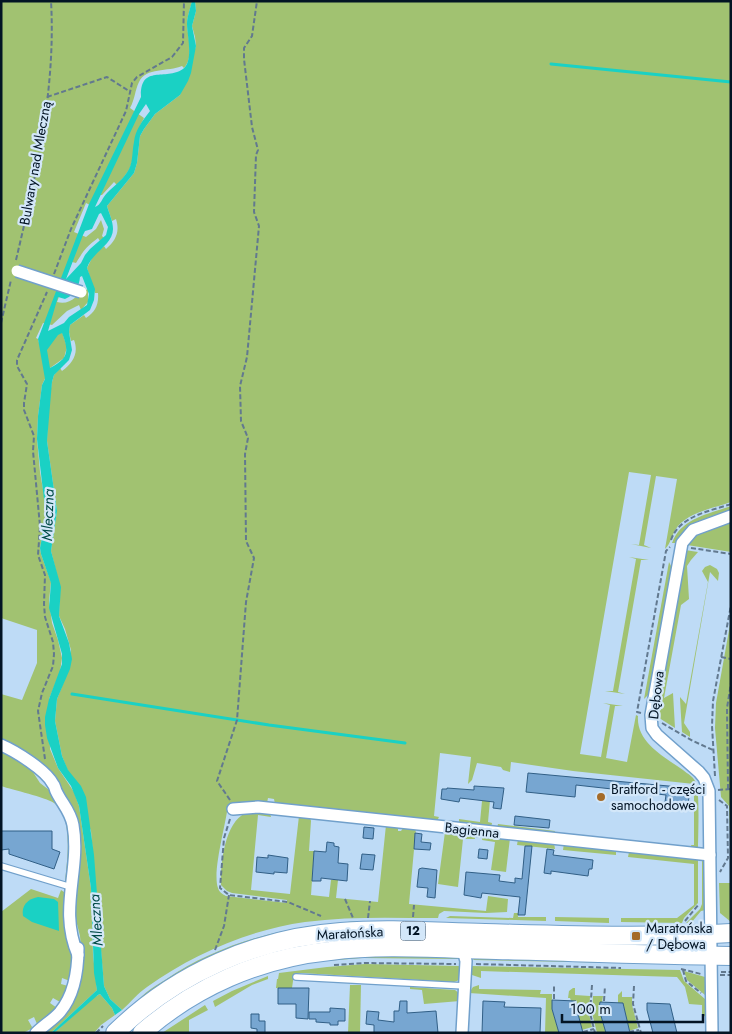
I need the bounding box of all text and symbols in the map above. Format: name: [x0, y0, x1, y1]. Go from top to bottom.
street label: Bulwary nad Mleczną: [14, 99, 56, 227]
water label: Mleczna: [36, 488, 60, 541]
street label: Dębowa: [643, 670, 669, 720]
place label: Bratford - części samochodowe: [611, 779, 706, 815]
marker: Bratford - części samochodowe: [595, 791, 607, 803]
street label: Bagienna: [444, 817, 500, 843]
water label: Mleczna: [83, 892, 109, 947]
place label: Maratońska / Dębowa: [646, 918, 713, 954]
street label: Maratońska: [316, 921, 384, 945]
road number: 12: [400, 921, 426, 940]
marker: Maratońska / Dębowa: [630, 930, 642, 942]
scale bar: [562, 992, 703, 1024]
text: 100 m: [570, 998, 611, 1020]

